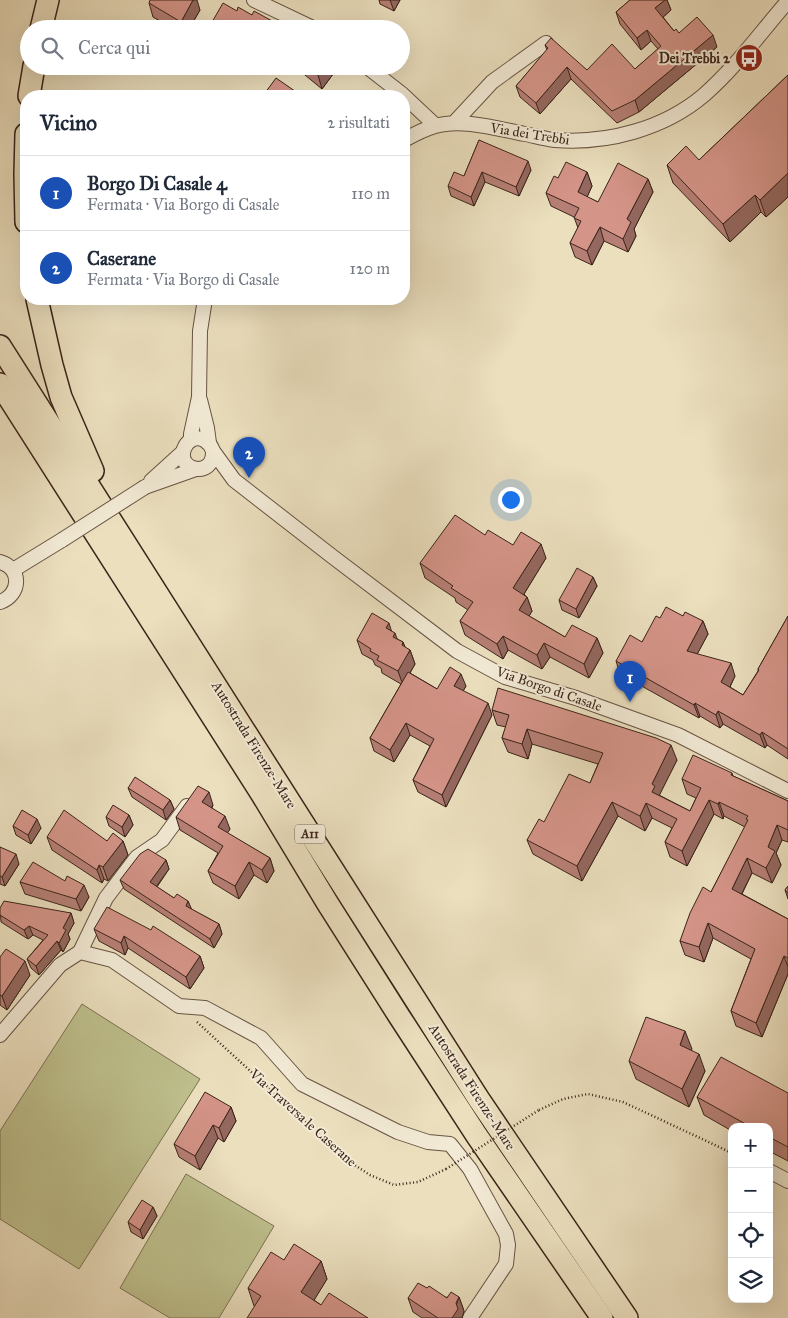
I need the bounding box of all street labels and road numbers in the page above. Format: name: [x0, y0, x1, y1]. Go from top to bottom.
street label: Via dei Trebbi: [488, 119, 571, 149]
street label: Via Borgo di Casale: [493, 663, 604, 715]
street label: Autostrada Firenze-Mare: [207, 677, 300, 812]
road number: A11: [295, 824, 325, 844]
street label: Autostrada Firenze-Mare: [424, 1020, 519, 1153]
street label: Via Traversa le Caserane: [245, 1065, 360, 1171]

